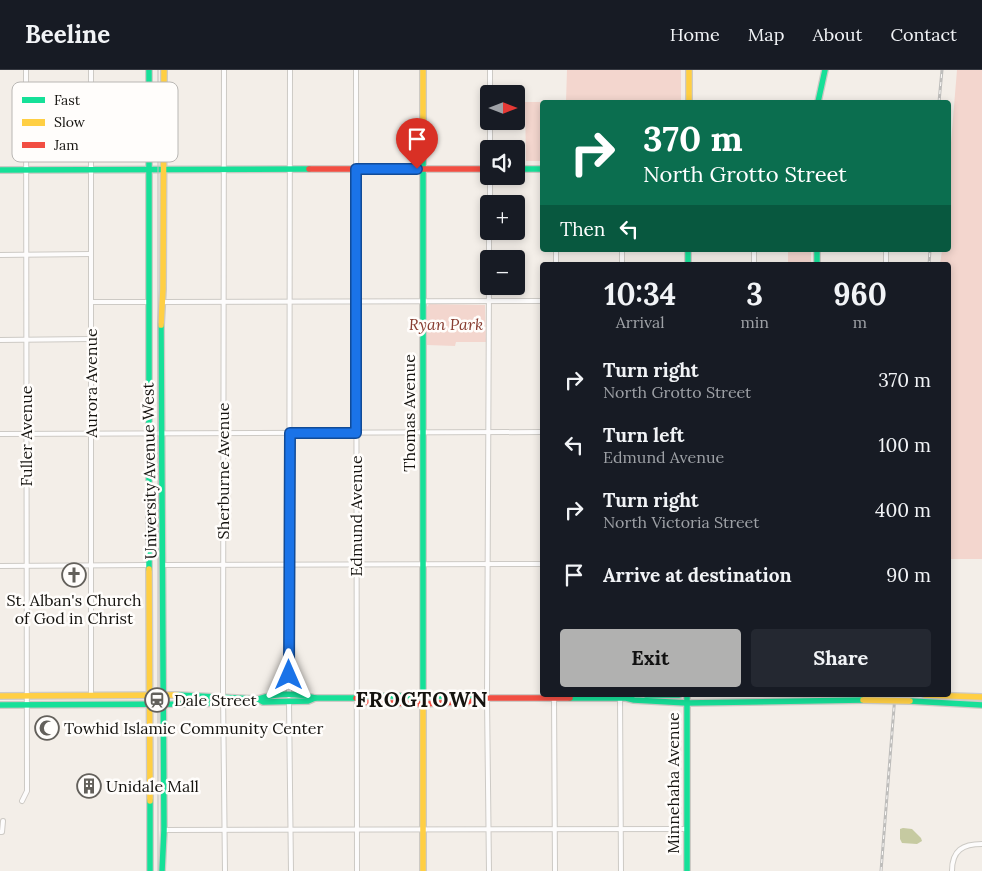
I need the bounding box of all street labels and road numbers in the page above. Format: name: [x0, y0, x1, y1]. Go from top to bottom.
street label: Aurora Avenue: [81, 328, 101, 439]
street label: Thomas Avenue: [399, 354, 419, 472]
street label: University Avenue West: [137, 382, 161, 560]
street label: Fuller Avenue: [16, 385, 36, 486]
street label: Sherburne Avenue: [213, 402, 233, 539]
street label: Edmund Avenue: [346, 455, 366, 577]
street label: Minnehaha Avenue: [663, 712, 683, 854]

